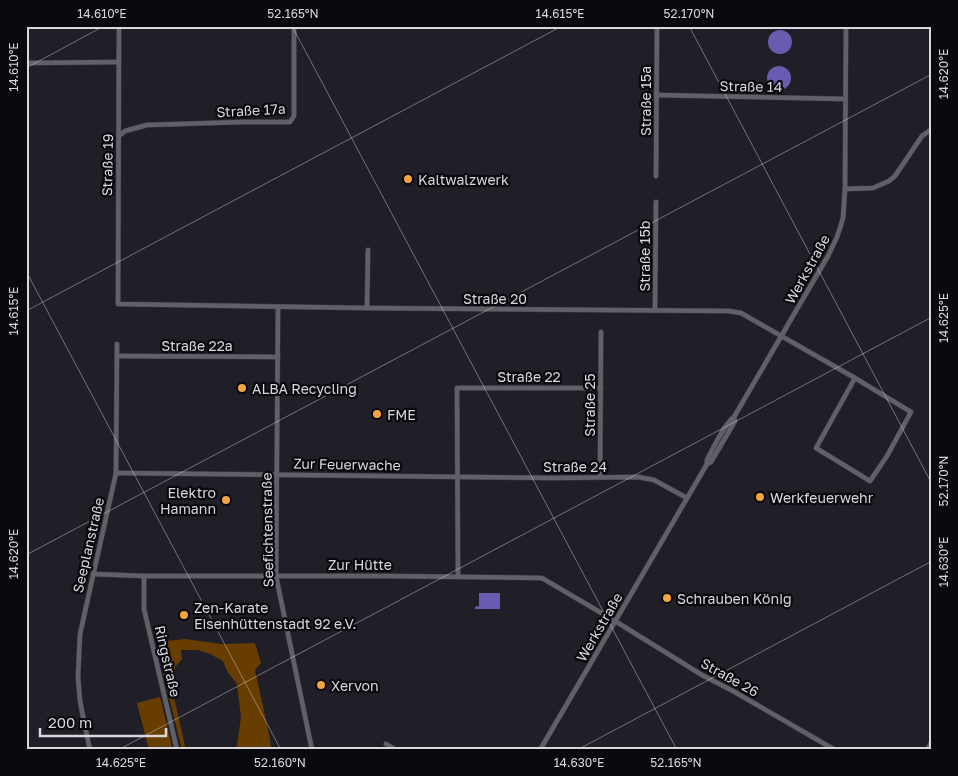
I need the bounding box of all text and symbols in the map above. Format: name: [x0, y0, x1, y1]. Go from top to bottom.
text: 14.610°E: [77, 6, 127, 21]
text: 52.165°N: [267, 6, 319, 21]
text: 14.615°E: [536, 6, 584, 21]
text: 52.170°N: [664, 6, 714, 21]
text: 14.610°E: [6, 42, 21, 92]
text: 14.620°E: [936, 49, 951, 99]
street label: Straße 15a: [637, 66, 654, 136]
street label: Straße 14: [720, 77, 782, 95]
street label: Straße 17a: [216, 100, 286, 120]
street label: Straße 19: [98, 134, 116, 196]
place label: Kaltwalzwerk: [418, 171, 509, 188]
marker: Kaltwalzwerk: [402, 173, 414, 185]
street label: Straße 15b: [636, 221, 653, 291]
street label: Werkstraße: [781, 231, 833, 307]
text: 14.615°E: [6, 287, 21, 335]
street label: Straße 20: [463, 290, 527, 307]
text: 14.625°E: [936, 293, 951, 343]
street label: Straße 22a: [161, 337, 233, 354]
street label: Straße 22: [497, 368, 561, 385]
street label: Straße 25: [581, 373, 598, 437]
place label: ALBA Recycling: [252, 380, 357, 397]
marker: ALBA Recycling: [236, 382, 248, 394]
place label: FME: [387, 406, 416, 423]
marker: FME: [371, 408, 383, 420]
street label: Zur Feuerwache: [293, 455, 401, 473]
text: 52.170°N: [936, 456, 951, 506]
street label: Straße 24: [543, 458, 607, 475]
street label: Seefichtenstraße: [257, 472, 277, 588]
place label: Elektro Hamann: [160, 484, 216, 517]
place label: Werkfeuerwehr: [770, 489, 874, 506]
marker: Werkfeuerwehr: [754, 491, 766, 503]
marker: Elektro Hamann: [220, 494, 232, 506]
street label: Seeplanstraße: [69, 496, 107, 594]
text: 14.620°E: [6, 529, 21, 579]
text: 14.630°E: [936, 537, 951, 587]
street label: Zur Hütte: [328, 556, 392, 573]
street label: Werkstraße: [572, 589, 626, 665]
place label: Schrauben König: [677, 590, 792, 607]
marker: Schrauben König: [661, 592, 673, 604]
place label: Zen-Karate Eisenhüttenstadt 92 e.V.: [194, 599, 356, 632]
marker: Zen-Karate Eisenhüttenstadt 92 e.V.: [178, 609, 190, 621]
street label: Ringstraße: [152, 624, 184, 698]
street label: Straße 26: [698, 654, 762, 700]
place label: Xervon: [331, 677, 379, 694]
marker: Xervon: [315, 679, 327, 691]
scale bar: [40, 706, 166, 738]
text: 200 m: [48, 713, 92, 731]
text: 14.625°E: [96, 755, 146, 770]
text: 52.160°N: [254, 755, 306, 770]
text: 14.630°E: [554, 755, 604, 770]
text: 52.165°N: [650, 755, 702, 770]

